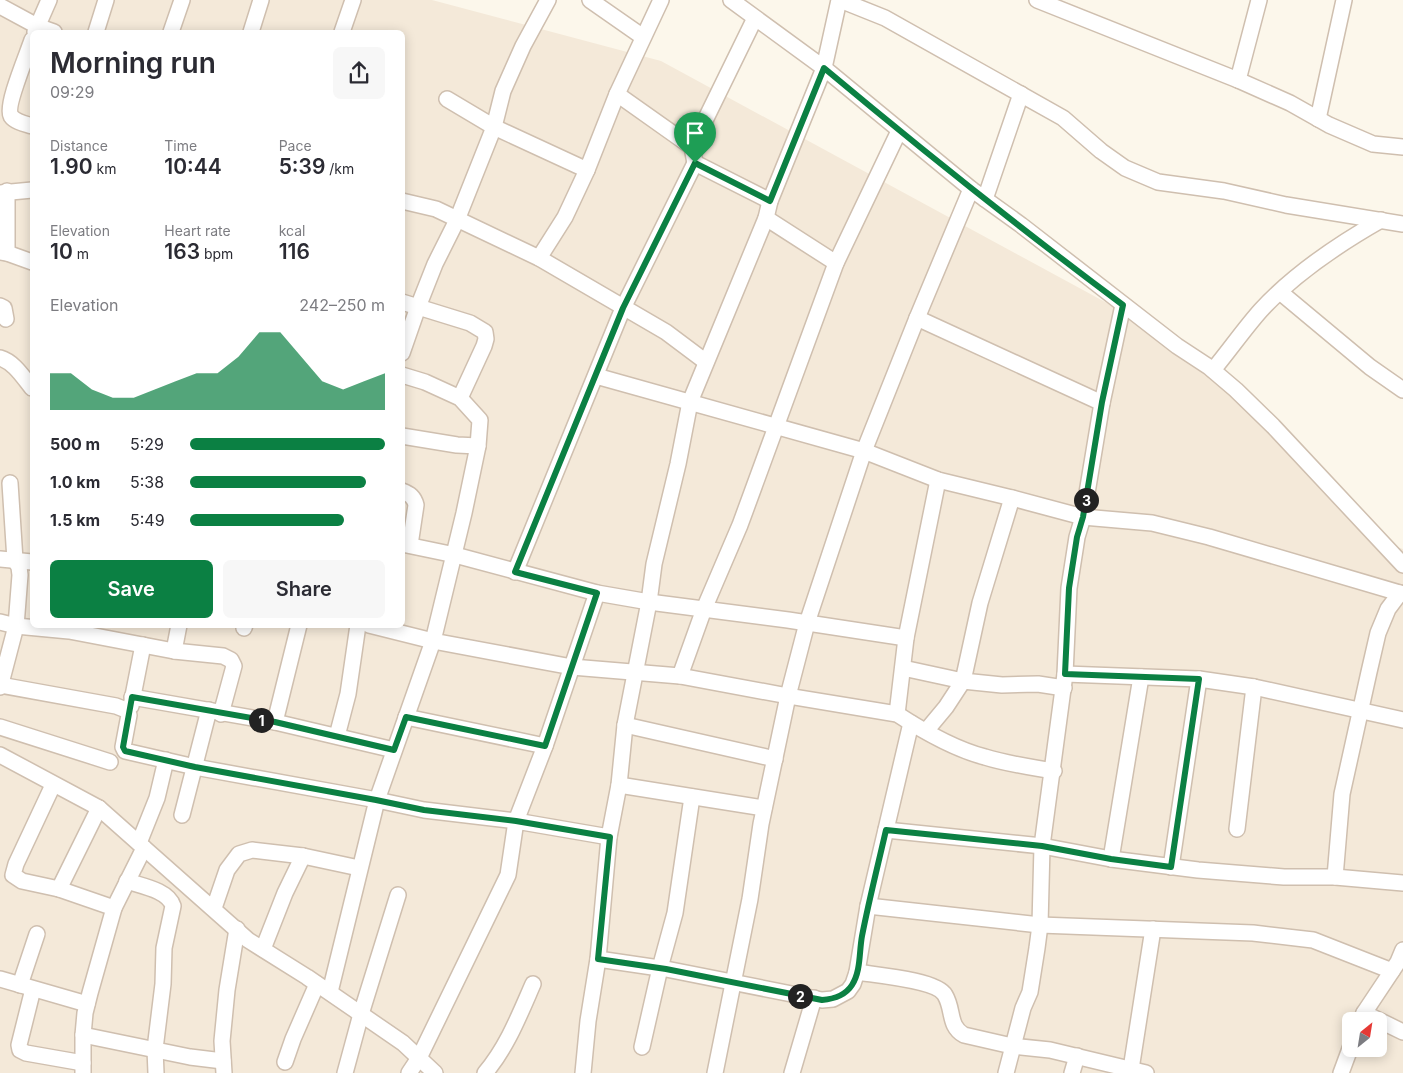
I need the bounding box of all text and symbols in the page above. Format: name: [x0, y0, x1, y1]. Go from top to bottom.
text: Morning run: [50, 46, 216, 80]
button: share: [333, 47, 385, 99]
text: 09:29: [50, 82, 94, 102]
pin: [674, 112, 716, 163]
icon: arrive: [681, 119, 709, 147]
text: Distance: [50, 137, 108, 154]
text: Time: [164, 137, 197, 154]
text: Pace: [279, 137, 312, 154]
text: 1.90: [50, 154, 93, 179]
text: 10:44: [164, 154, 222, 179]
text: 5:39: [279, 154, 325, 179]
text: km: [93, 160, 117, 177]
text: /km: [325, 160, 354, 177]
text: Elevation: [50, 222, 110, 239]
text: Heart rate: [164, 222, 231, 239]
text: kcal: [279, 222, 305, 239]
text: 10: [50, 239, 73, 264]
text: 163: [164, 239, 200, 264]
text: 116: [279, 239, 310, 264]
text: m: [73, 245, 89, 262]
text: bpm: [200, 245, 233, 262]
text: Elevation: [50, 295, 119, 315]
text: 242–250 m: [299, 295, 385, 315]
text: 500 m: [50, 434, 100, 454]
text: 5:29: [130, 434, 164, 454]
text: 1.0 km: [50, 472, 100, 492]
text: 5:38: [130, 472, 164, 492]
pin: 3: [1074, 488, 1098, 512]
text: 3: [1082, 492, 1091, 509]
text: 1.5 km: [50, 510, 100, 530]
text: 5:49: [130, 510, 165, 530]
button: Save: [50, 560, 213, 618]
button: Share: [223, 560, 385, 618]
pin: 1: [248, 708, 274, 732]
text: 1: [258, 712, 265, 729]
pin: 2: [788, 984, 812, 1008]
text: 2: [796, 988, 805, 1005]
north arrow: [1342, 1012, 1388, 1058]
map controls: [1342, 1012, 1387, 1057]

